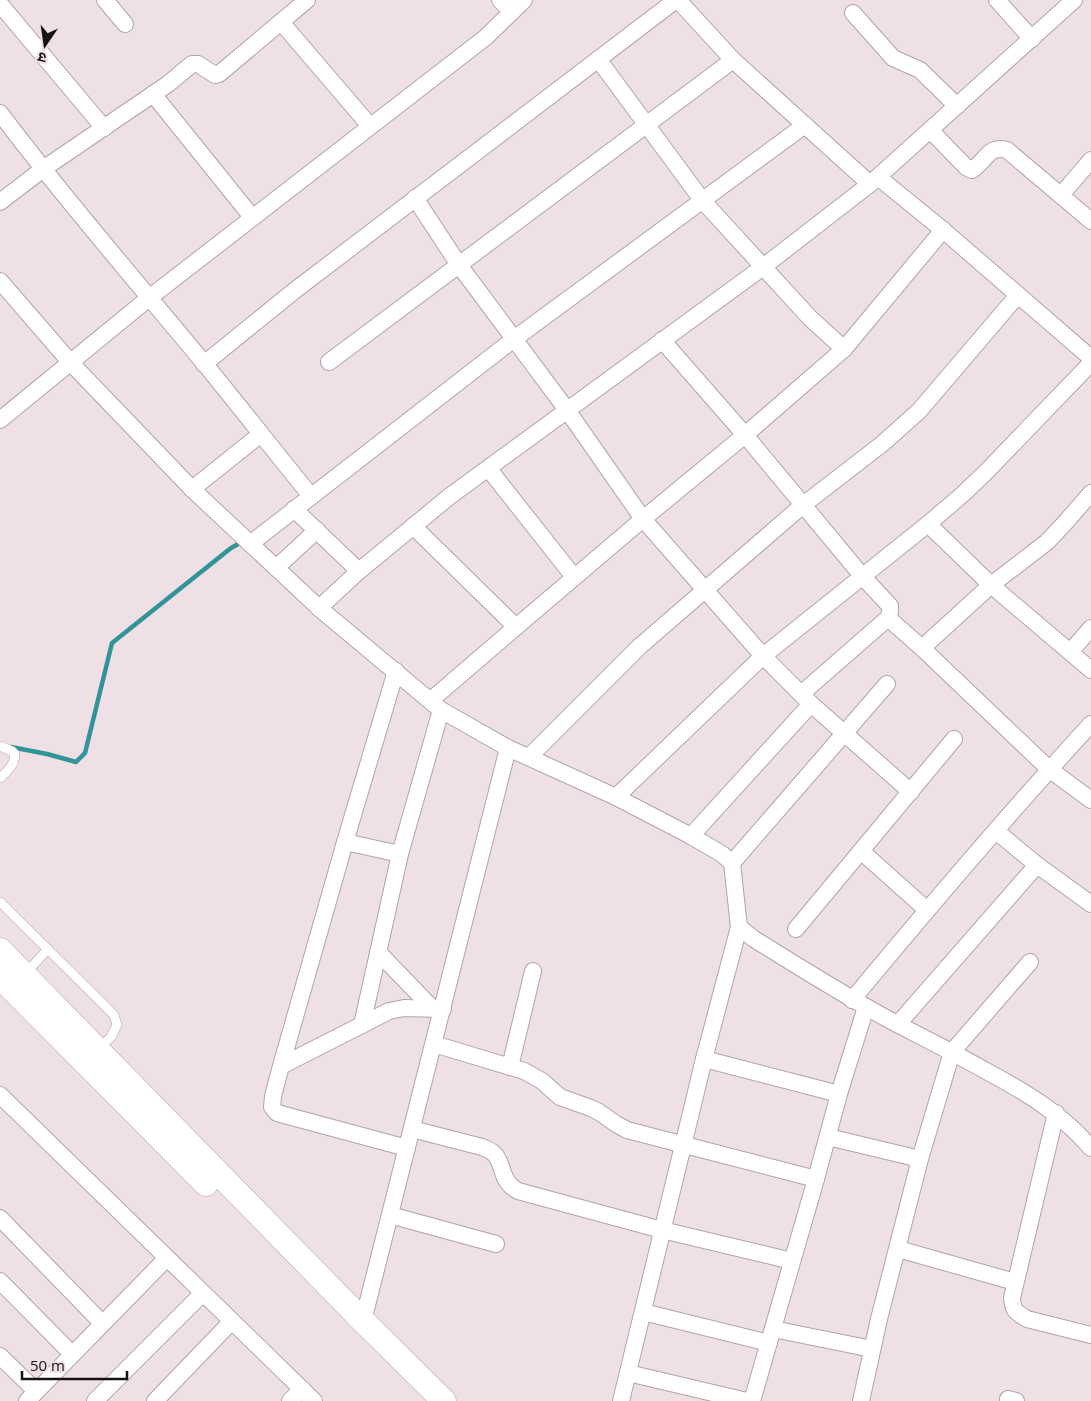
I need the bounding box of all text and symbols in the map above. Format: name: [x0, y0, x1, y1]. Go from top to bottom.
north arrow: [20, 20, 70, 70]
text: उ: [35, 48, 48, 68]
scale bar: [22, 1348, 128, 1380]
text: 50 m: [30, 1355, 65, 1375]

